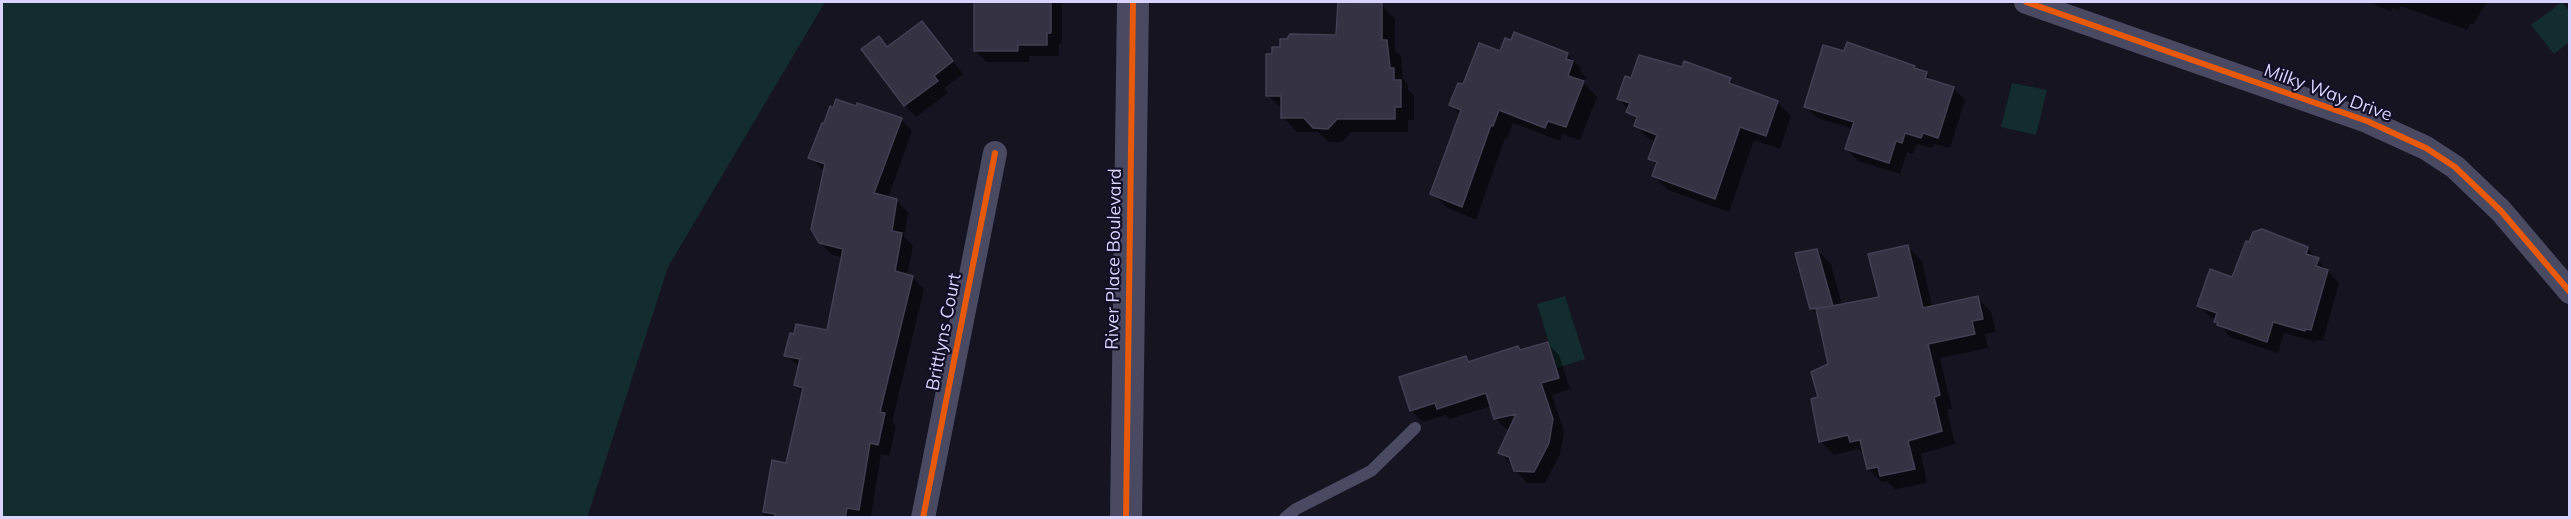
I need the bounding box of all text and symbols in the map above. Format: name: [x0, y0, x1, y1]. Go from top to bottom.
street label: Milky Way Drive: [2261, 60, 2395, 126]
street label: River Place Boulevard: [1102, 168, 1126, 350]
street label: Brittlyns Court: [922, 271, 966, 393]

